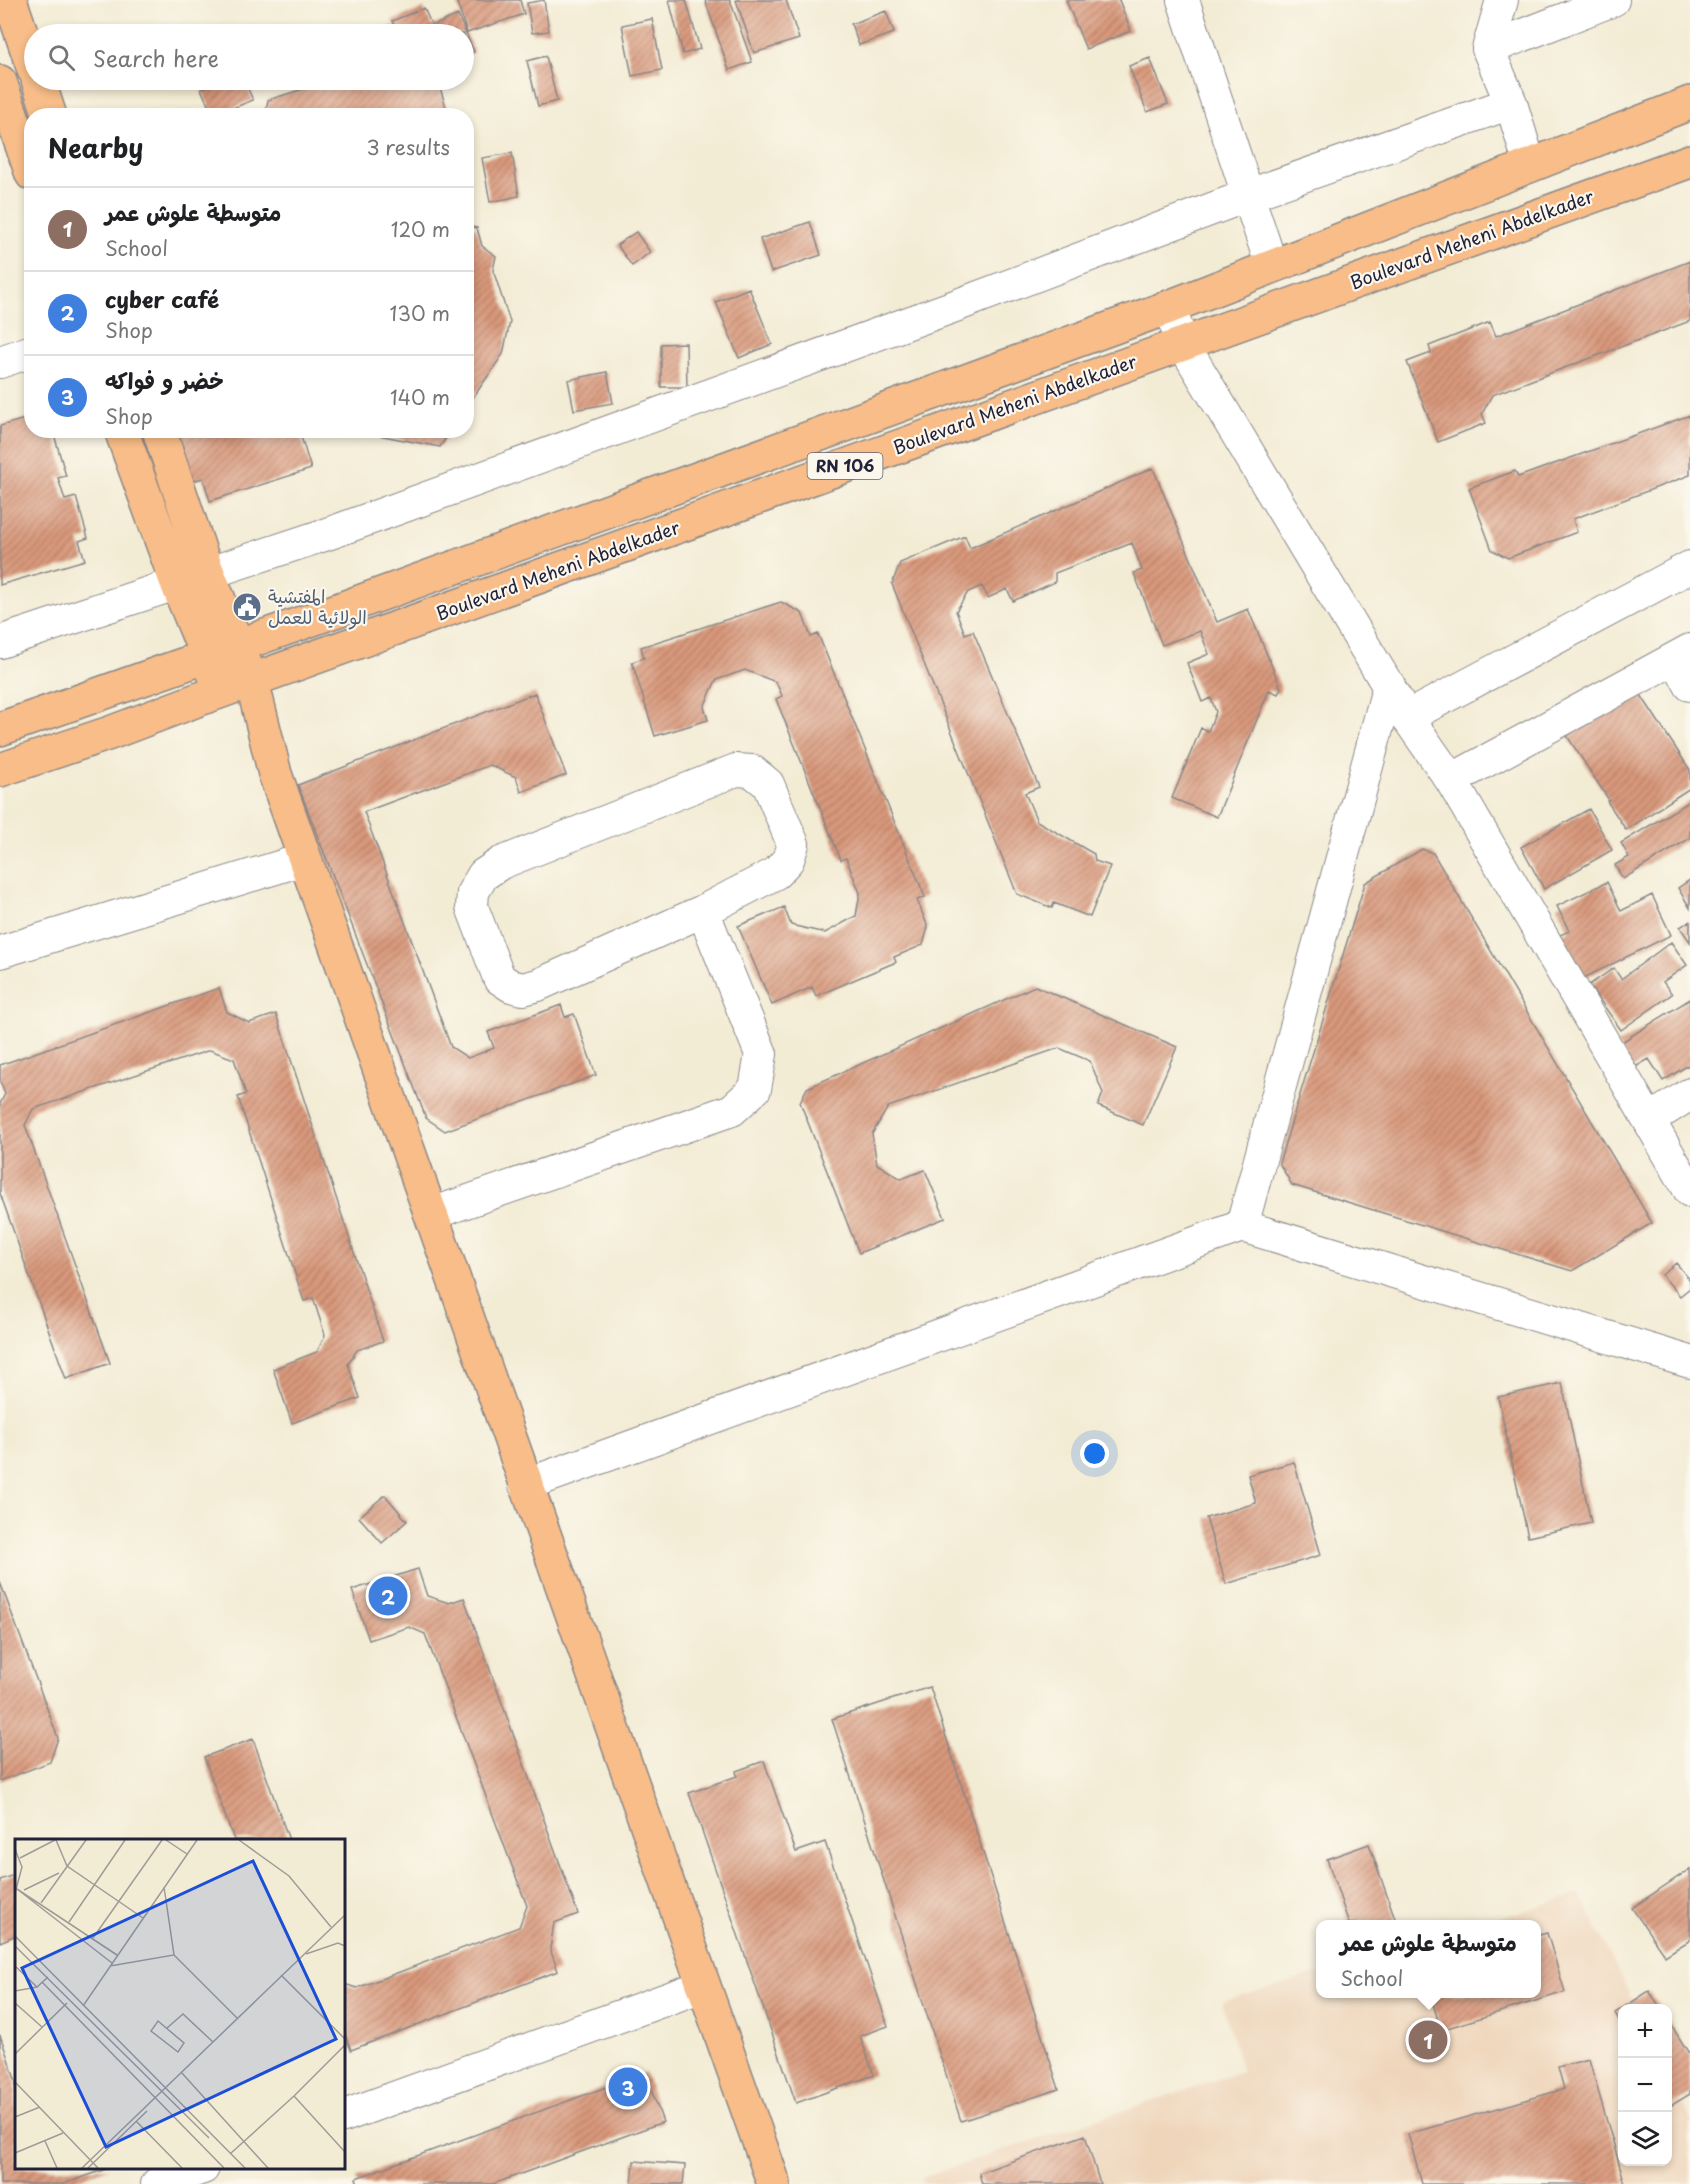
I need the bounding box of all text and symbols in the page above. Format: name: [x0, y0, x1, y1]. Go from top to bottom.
search box: [24, 24, 474, 90]
icon: search: [45, 41, 78, 74]
text: Search here: [93, 41, 219, 74]
text: Nearby: [48, 128, 143, 167]
text: 3 results: [367, 132, 450, 162]
street label: Boulevard Meheni Abdelkader: [1346, 182, 1598, 295]
text: متوسطة علوش عمر: [105, 195, 281, 228]
text: 1: [63, 214, 72, 244]
text: 120 m: [391, 214, 450, 244]
text: School: [105, 233, 168, 263]
text: cyber café: [105, 282, 219, 315]
text: 2: [60, 298, 75, 328]
text: 130 m: [390, 298, 450, 328]
text: Shop: [105, 315, 153, 345]
street label: Boulevard Meheni Abdelkader: [889, 347, 1141, 460]
text: خضر و فواكه: [105, 363, 224, 396]
text: 3: [61, 382, 74, 412]
text: 140 m: [390, 382, 450, 412]
text: Shop: [105, 401, 153, 431]
road number: RN 106: [808, 453, 882, 479]
street label: Boulevard Meheni Abdelkader: [432, 513, 684, 626]
place label: المفتشية الولائية للعمل: [268, 582, 367, 630]
public building icon: المفتشية الولائية للعمل: [231, 591, 263, 623]
your location: [1080, 1439, 1109, 1468]
pin: 2: [368, 1574, 408, 1618]
inset map: [15, 1839, 345, 2169]
popup: [1316, 1920, 1541, 1998]
text: متوسطة علوش عمر: [1340, 1925, 1517, 1958]
text: School: [1340, 1963, 1403, 1993]
map controls: [1618, 2004, 1672, 2166]
button: +: [1618, 2004, 1672, 2058]
pin: 1: [1408, 2018, 1448, 2062]
button: −: [1618, 2058, 1672, 2112]
pin: 3: [608, 2064, 648, 2110]
button: layers: [1618, 2112, 1672, 2166]

